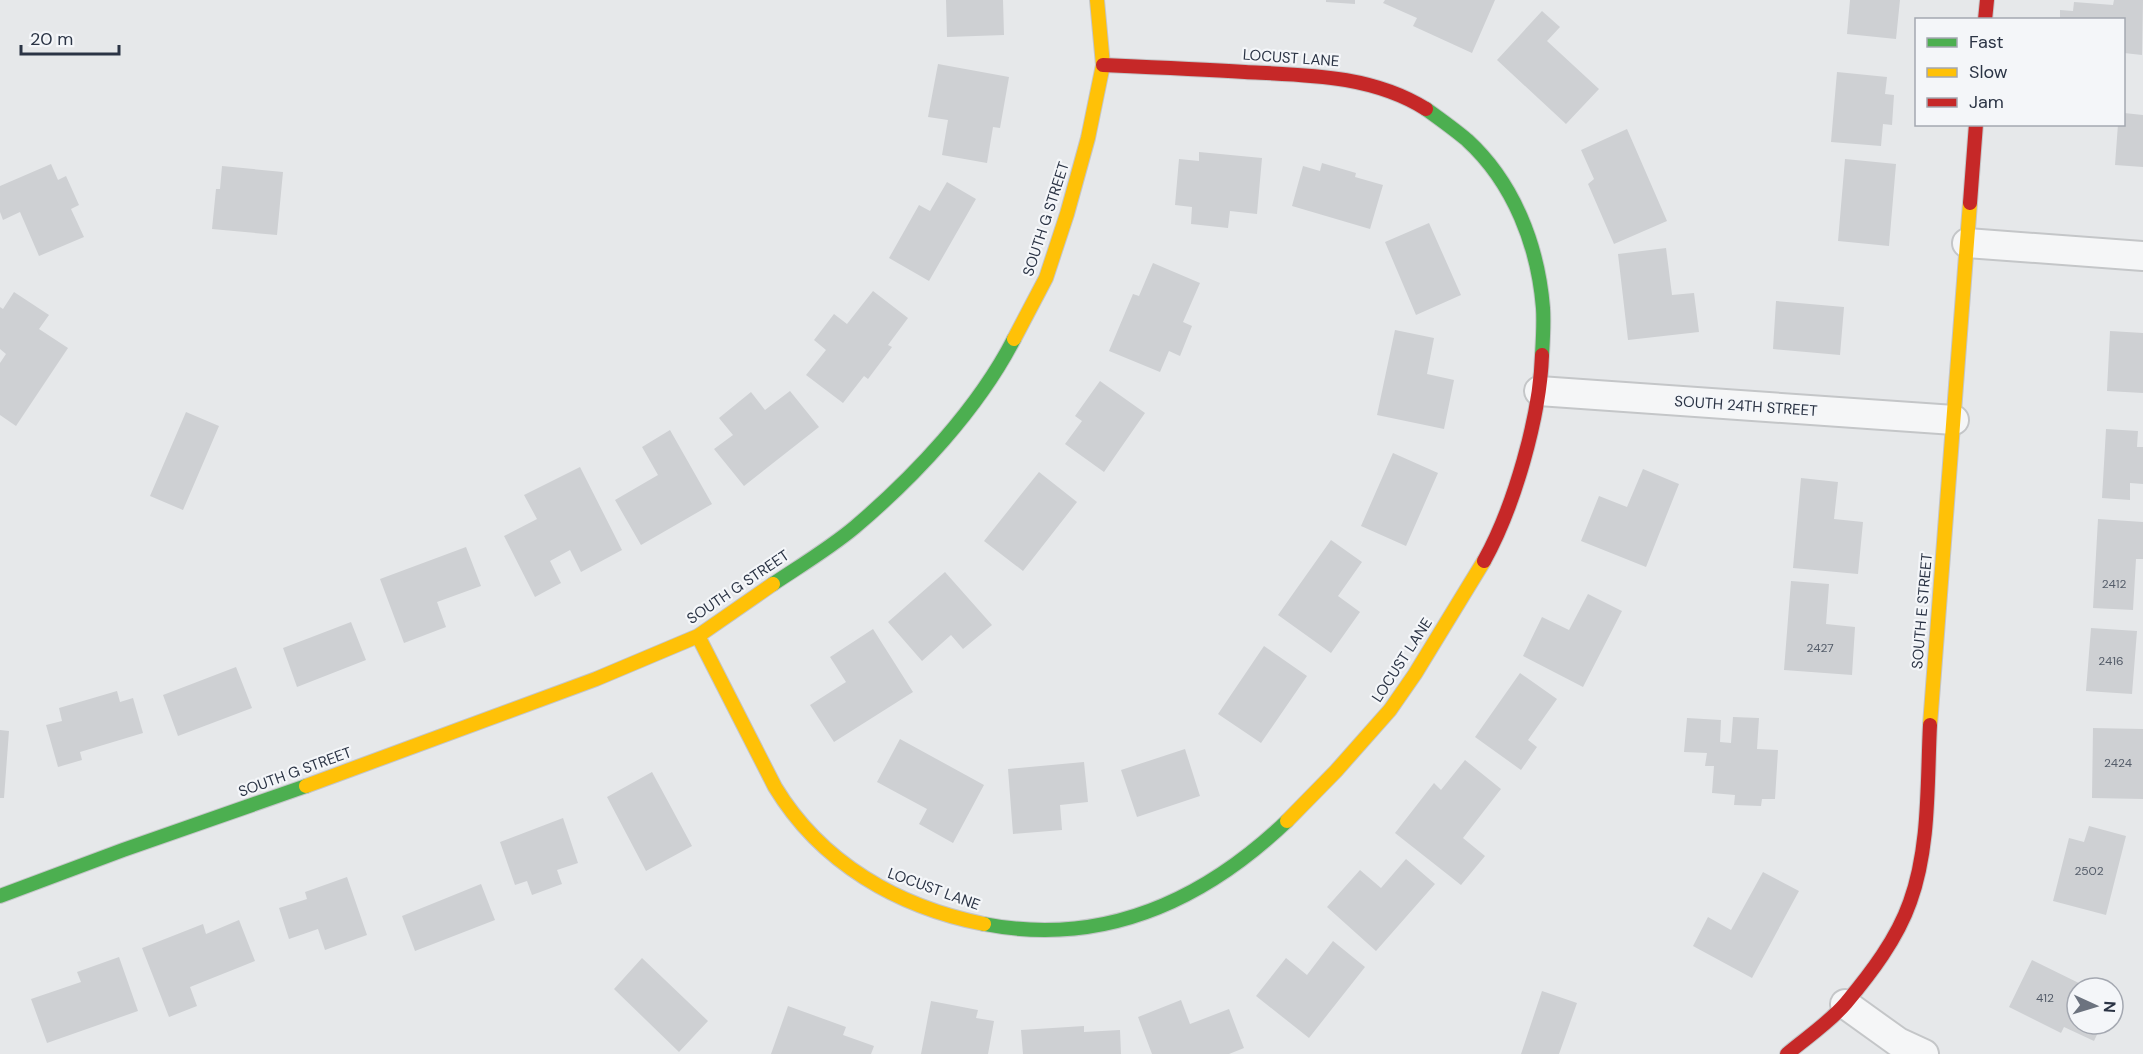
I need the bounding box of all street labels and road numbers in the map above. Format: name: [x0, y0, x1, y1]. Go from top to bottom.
street label: LOCUST LANE: [1242, 45, 1340, 71]
street label: SOUTH G STREET: [1018, 159, 1074, 279]
street label: SOUTH 24TH STREET: [1674, 391, 1818, 421]
street label: SOUTH G STREET: [683, 545, 793, 629]
street label: SOUTH E STREET: [1907, 552, 1937, 670]
street label: LOCUST LANE: [1367, 614, 1437, 706]
street label: SOUTH G STREET: [236, 742, 354, 802]
street label: LOCUST LANE: [885, 863, 983, 915]

